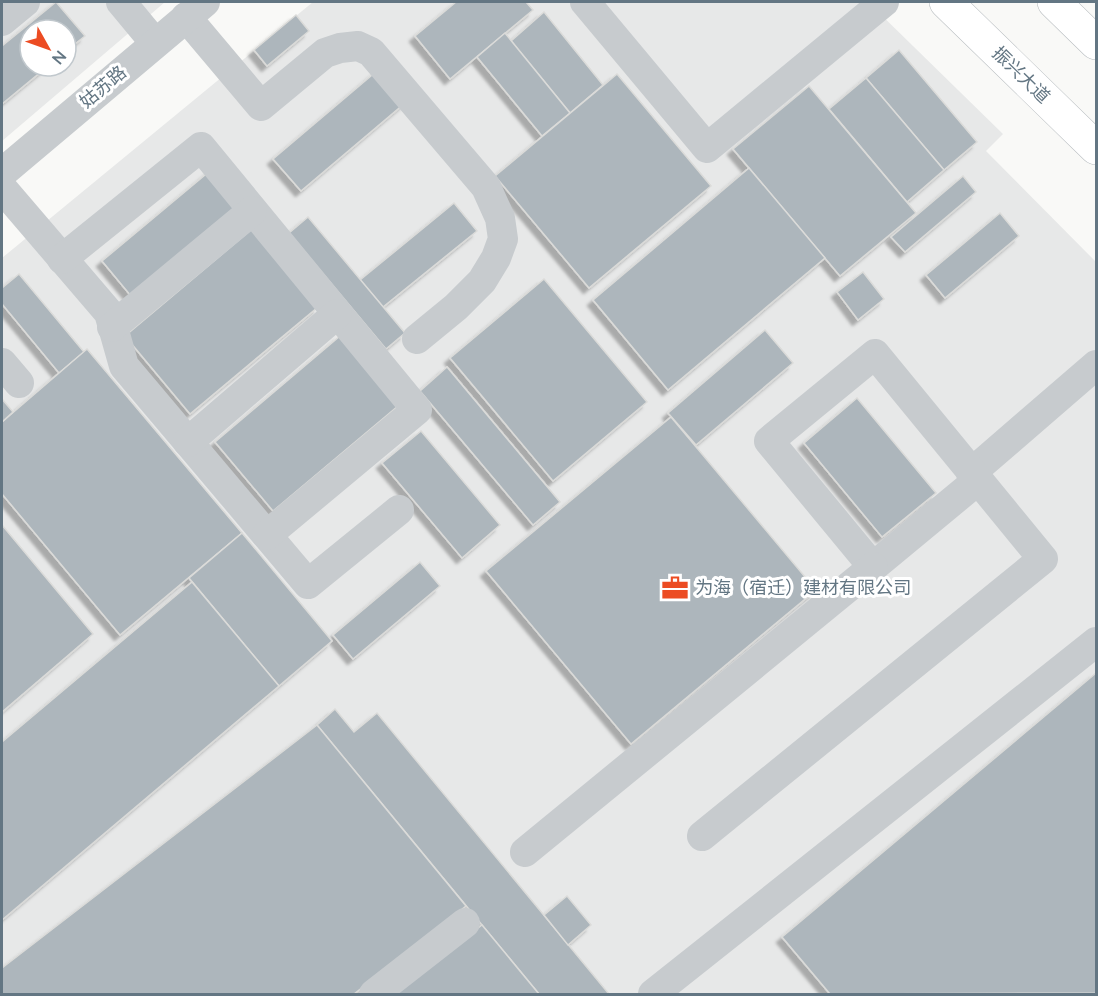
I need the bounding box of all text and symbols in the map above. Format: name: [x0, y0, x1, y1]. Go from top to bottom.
north arrow: [18, 18, 78, 78]
street label: 振兴大道: [987, 41, 1055, 108]
text: N: [48, 47, 71, 69]
street label: 姑苏路: [75, 60, 131, 113]
office icon: 为海（宿迁）建材有限公司: [660, 573, 690, 603]
place label: 为海（宿迁）建材有限公司: [695, 576, 911, 599]

